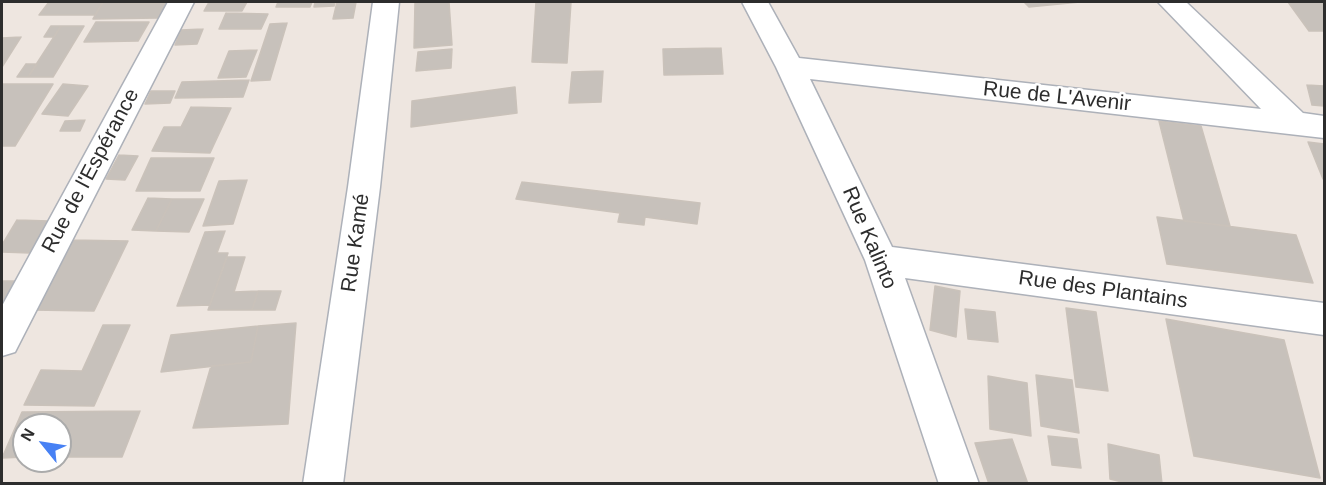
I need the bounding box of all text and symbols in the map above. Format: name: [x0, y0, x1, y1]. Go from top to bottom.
street label: Rue de L'Avenir: [982, 77, 1132, 117]
street label: Rue de l'Espérance: [37, 84, 145, 258]
street label: Rue Kalinto: [836, 183, 902, 293]
street label: Rue Kamé: [337, 192, 375, 294]
street label: Rue des Plantains: [1017, 266, 1189, 314]
north arrow: [12, 413, 72, 473]
text: N: [17, 425, 38, 444]

